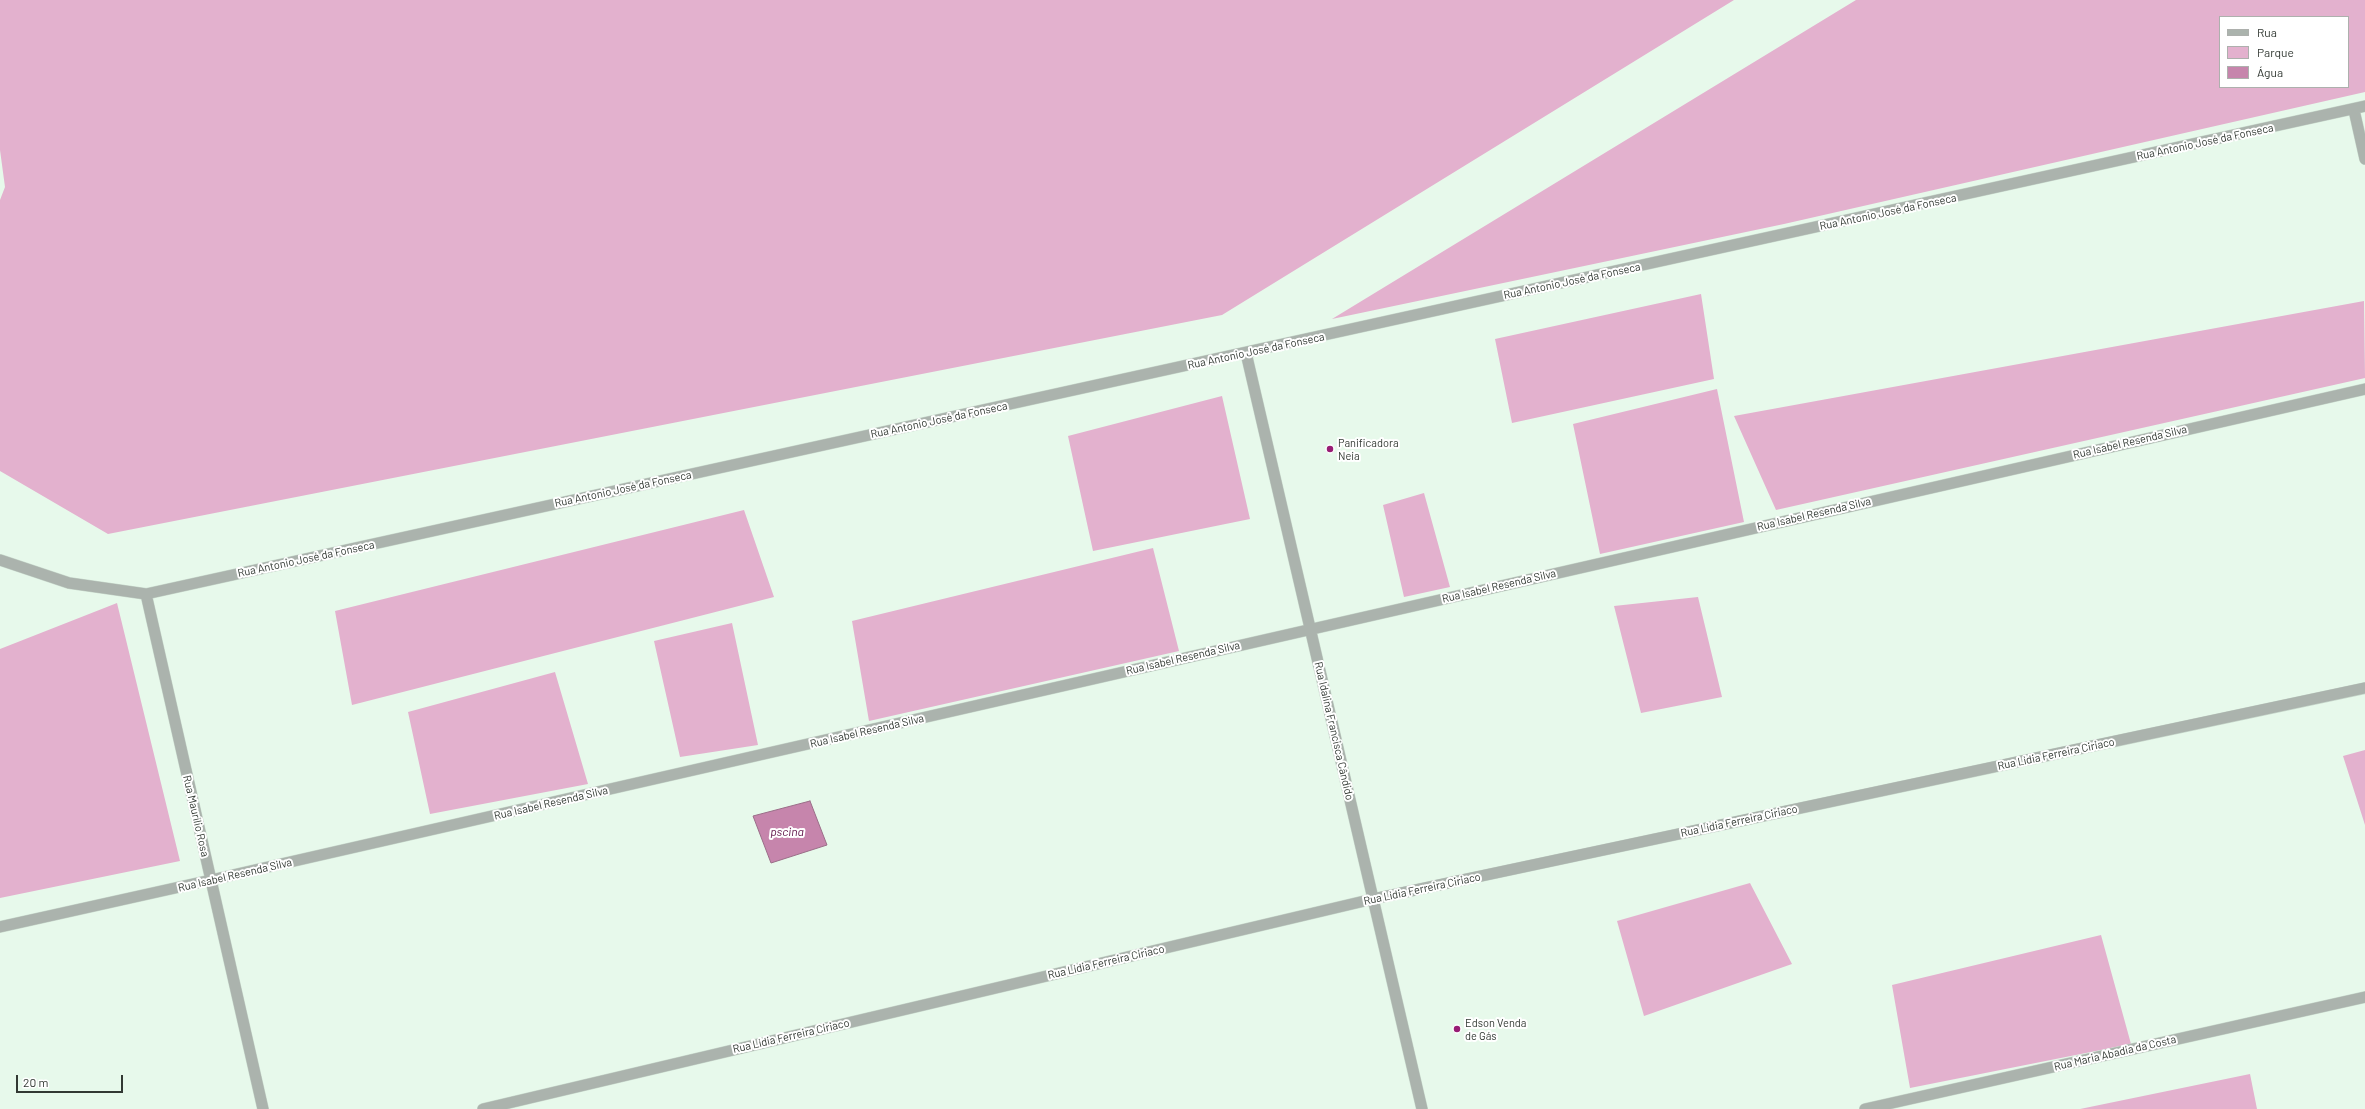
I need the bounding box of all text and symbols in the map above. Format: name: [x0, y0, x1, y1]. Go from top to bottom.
legend: [2219, 16, 2349, 88]
text: Rua: [2257, 25, 2277, 39]
text: Parque: [2257, 45, 2294, 59]
text: Água: [2257, 65, 2283, 79]
street label: Rua Antonio José da Fonseca: [2135, 121, 2275, 163]
street label: Rua Antonio José da Fonseca: [1818, 191, 1958, 233]
street label: Rua Antonio José da Fonseca: [1502, 260, 1642, 302]
street label: Rua Antonio José da Fonseca: [1186, 330, 1326, 372]
street label: Rua Antonio José da Fonseca: [869, 399, 1009, 441]
street label: Rua Isabel Resenda Silva: [2072, 422, 2188, 462]
place label: Panificadora Neia: [1338, 436, 1399, 462]
marker: Panificadora Neia: [1325, 444, 1335, 454]
street label: Rua Antonio José da Fonseca: [553, 468, 693, 510]
street label: Rua Isabel Resenda Silva: [1756, 494, 1872, 534]
street label: Rua Antonio José da Fonseca: [236, 538, 376, 580]
street label: Rua Isabel Resenda Silva: [1441, 566, 1557, 606]
street label: Rua Isabel Resenda Silva: [1125, 638, 1241, 678]
street label: Rua Idalina Francisca Cândido: [1312, 660, 1356, 802]
street label: Rua Isabel Resenda Silva: [809, 711, 925, 751]
street label: Rua Lídia Ferreira Ciriaco: [1996, 735, 2116, 773]
street label: Rua Maurílio Rosa: [180, 774, 212, 858]
street label: Rua Isabel Resenda Silva: [493, 783, 609, 823]
street label: Rua Lídia Ferreira Ciriaco: [1679, 802, 1799, 840]
water label: pscina: [770, 825, 804, 839]
street label: Rua Isabel Resenda Silva: [177, 855, 293, 895]
street label: Rua Lídia Ferreira Ciriaco: [1362, 870, 1482, 908]
street label: Rua Lídia Ferreira Ciriaco: [1046, 942, 1166, 982]
street label: Rua Lídia Ferreira Ciriaco: [731, 1016, 851, 1056]
place label: Edson Venda de Gás: [1465, 1016, 1526, 1042]
marker: Edson Venda de Gás: [1452, 1024, 1462, 1034]
street label: Rua Maria Abadia da Costa: [2053, 1033, 2177, 1073]
scale bar: [18, 1067, 125, 1093]
text: 20 m: [23, 1075, 49, 1089]

